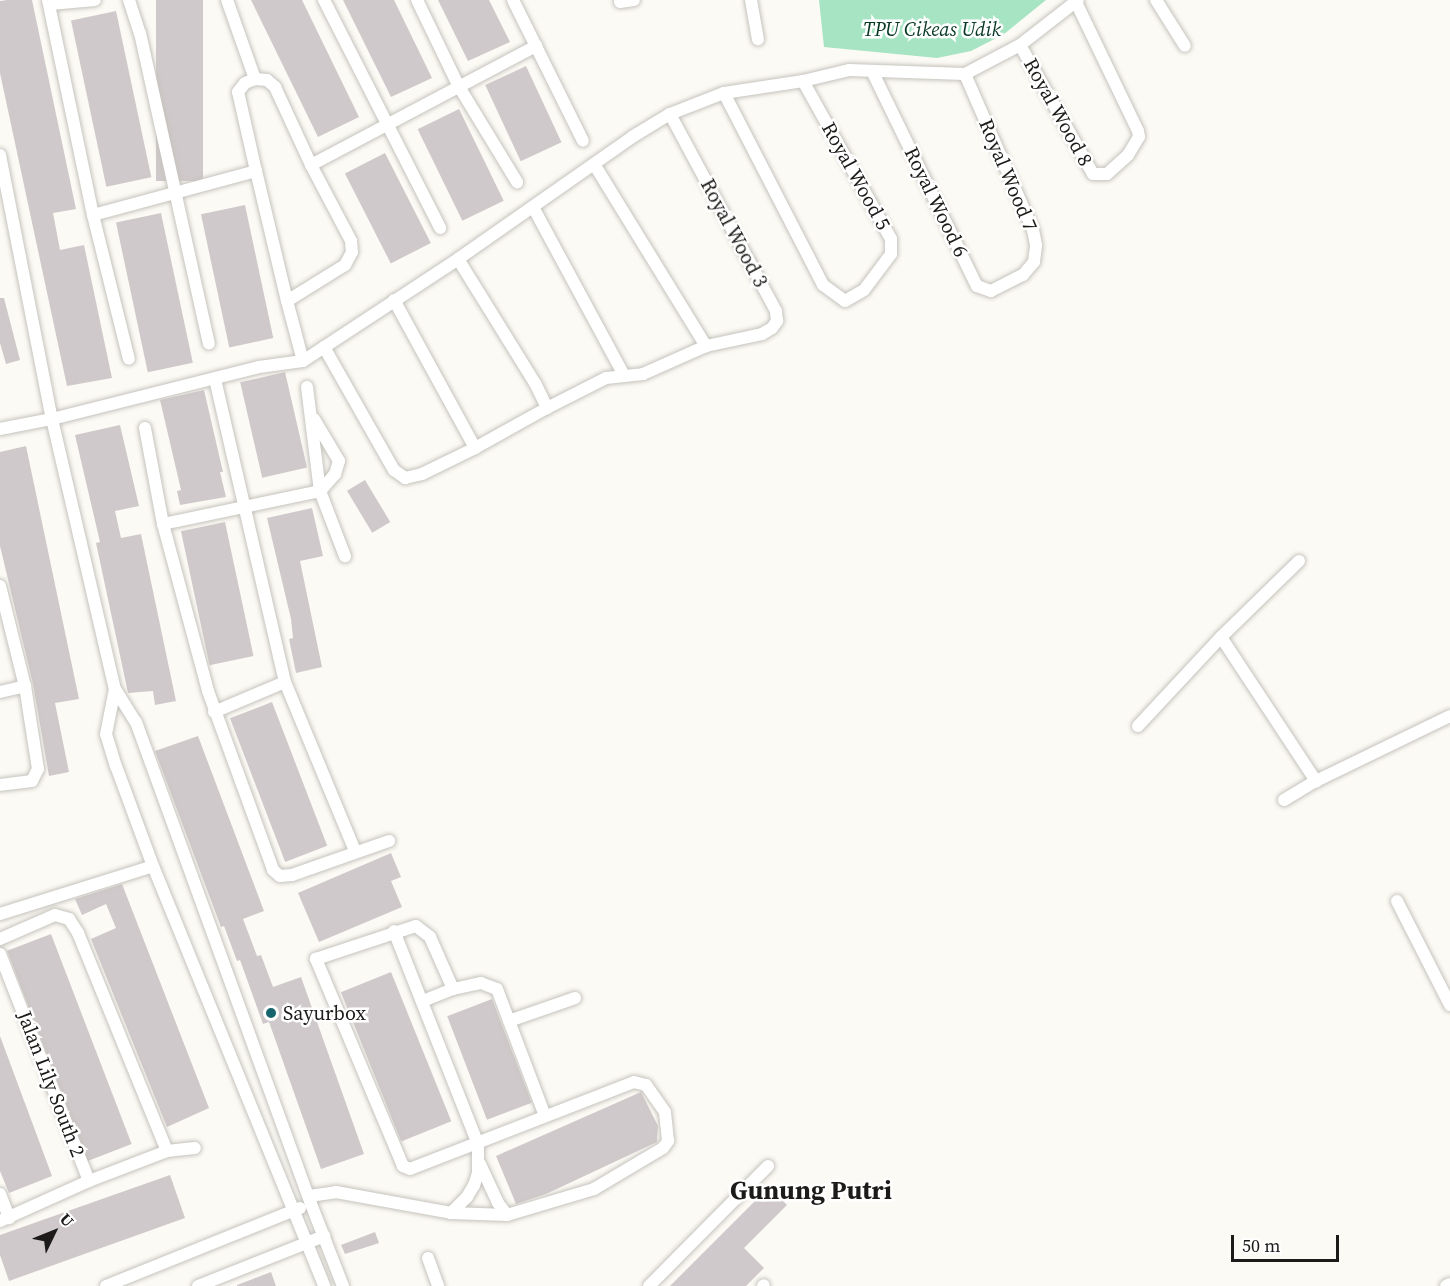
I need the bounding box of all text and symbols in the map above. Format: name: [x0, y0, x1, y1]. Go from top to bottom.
park label: TPU Cikeas Udik: [863, 17, 1001, 41]
street label: Royal Wood 8: [1018, 54, 1098, 170]
street label: Royal Wood 7: [973, 115, 1043, 235]
street label: Royal Wood 5: [816, 118, 896, 234]
street label: Royal Wood 6: [899, 143, 973, 261]
street label: Royal Wood 3: [695, 174, 773, 292]
place label: Sayurbox: [283, 1001, 366, 1025]
marker: Sayurbox: [264, 1006, 278, 1020]
street label: Jalan Lily South 2: [12, 1008, 90, 1160]
district label: Gunung Putri: [730, 1175, 892, 1207]
north arrow: [24, 1202, 84, 1262]
text: U: [55, 1208, 79, 1231]
scale bar: [1234, 1223, 1342, 1261]
text: 50 m: [1242, 1233, 1280, 1258]

